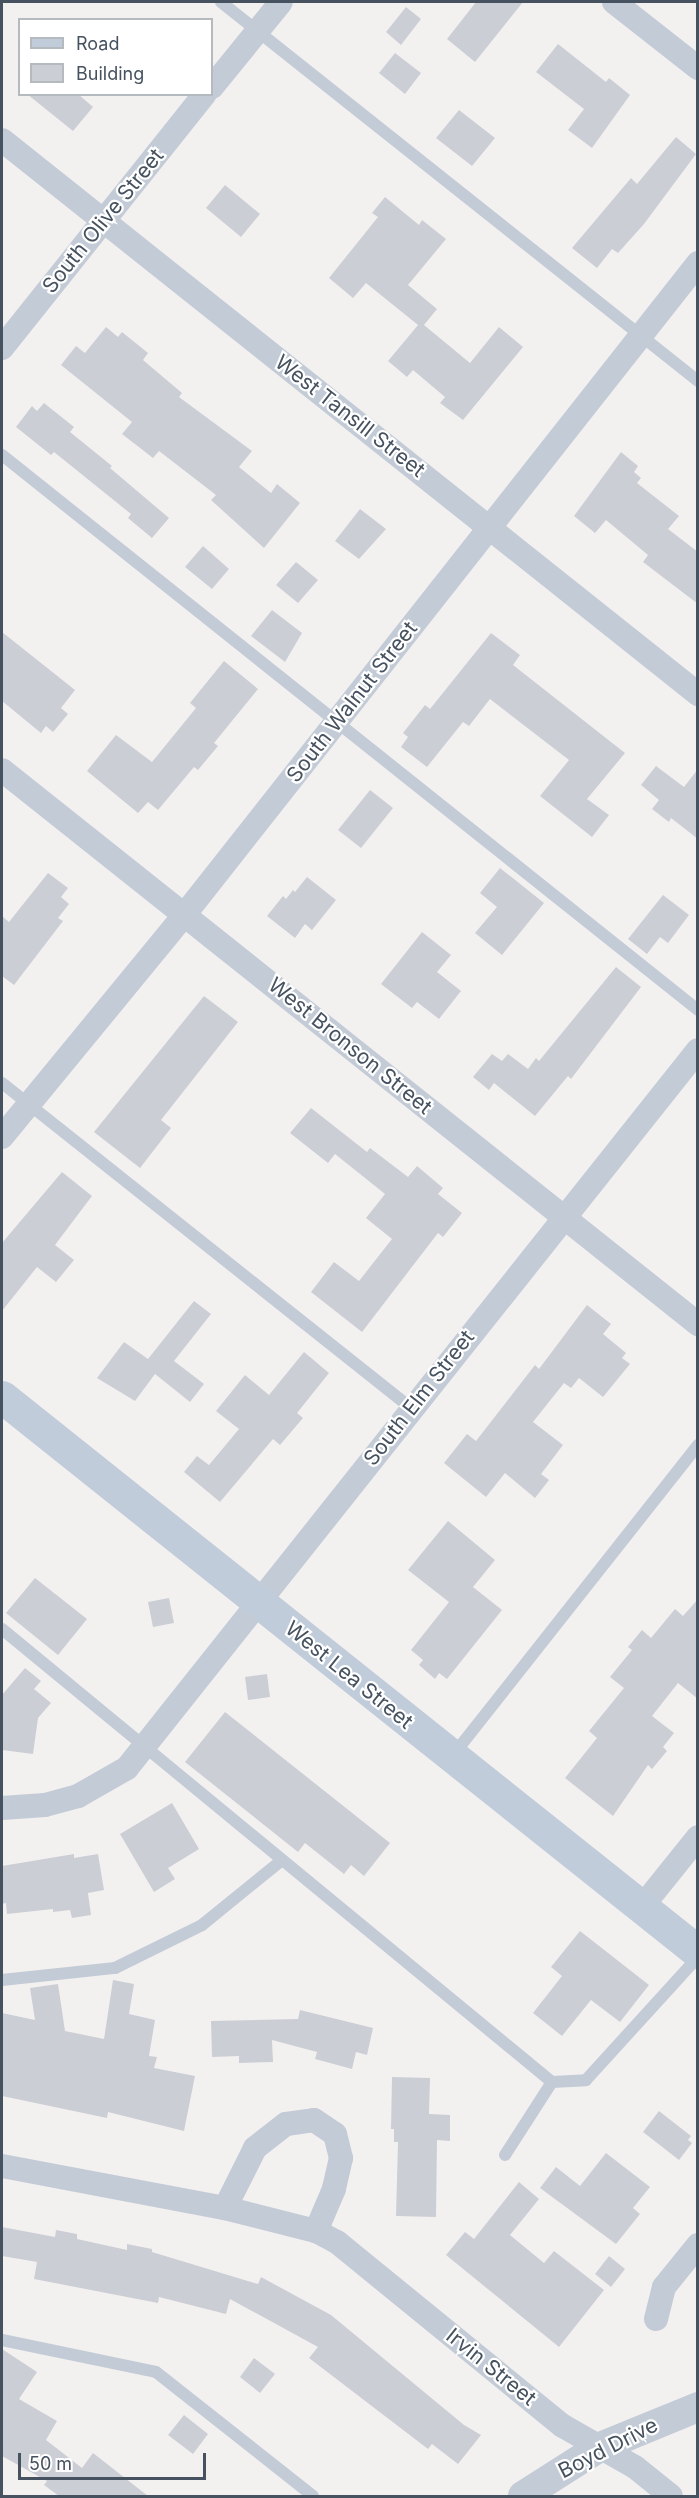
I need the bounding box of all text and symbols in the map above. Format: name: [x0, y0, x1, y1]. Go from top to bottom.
legend: [18, 18, 213, 96]
text: Road: [76, 33, 119, 54]
text: Building: [76, 63, 144, 84]
street label: South Olive Street: [37, 144, 169, 298]
street label: West Tansill Street: [270, 350, 430, 482]
street label: South Walnut Street: [281, 617, 423, 787]
street label: West Bronson Street: [263, 972, 437, 1120]
street label: South Elm Street: [358, 1325, 480, 1471]
street label: West Lea Street: [280, 1616, 418, 1734]
street label: Irvin Street: [441, 2323, 541, 2411]
street label: Boyd Drive: [554, 2412, 662, 2484]
scale bar: [21, 2441, 208, 2479]
text: 50 m: [29, 2453, 72, 2474]

